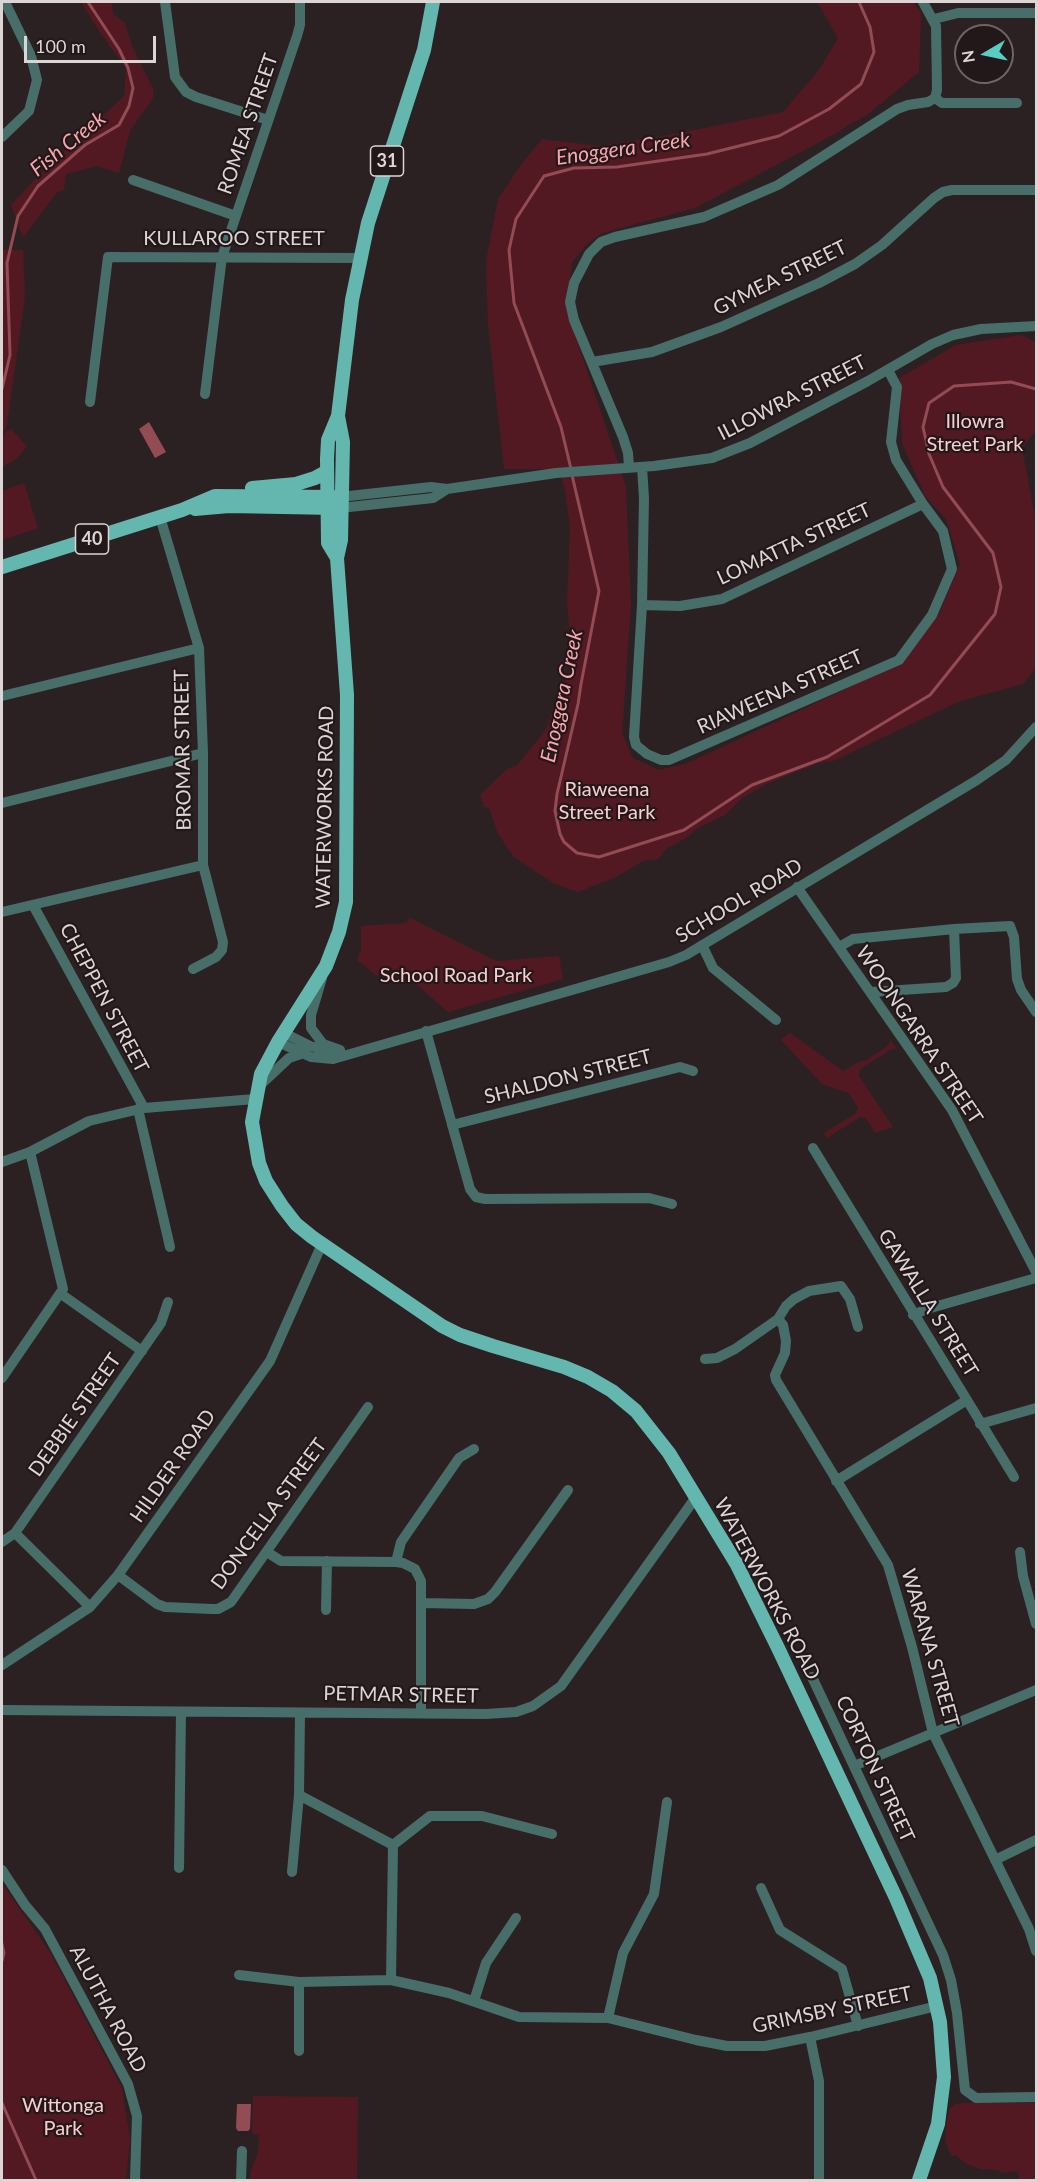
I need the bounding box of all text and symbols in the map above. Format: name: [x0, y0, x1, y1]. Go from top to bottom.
scale bar: [27, 24, 159, 62]
north arrow: [954, 24, 1014, 84]
text: 100 m: [35, 35, 86, 57]
text: N: [957, 49, 978, 64]
street label: ROMEA STREET: [213, 50, 283, 198]
water label: Fish Creek: [25, 106, 111, 182]
water label: Enoggera Creek: [554, 127, 692, 171]
road number: 31: [370, 146, 404, 176]
street label: KULLAROO STREET: [143, 227, 325, 251]
street label: GYMEA STREET: [709, 235, 851, 321]
street label: ILLOWRA STREET: [714, 350, 870, 446]
park label: Illowra Street Park: [927, 410, 1023, 457]
street label: LOMATTA STREET: [713, 498, 875, 590]
road number: 40: [76, 524, 109, 554]
water label: Enoggera Creek: [536, 627, 588, 765]
street label: RIAWEENA STREET: [694, 645, 866, 739]
street label: BROMAR STREET: [170, 669, 196, 831]
street label: WATERWORKS ROAD: [311, 705, 339, 909]
park label: Riaweena Street Park: [559, 778, 655, 825]
street label: SCHOOL ROAD: [671, 854, 807, 948]
street label: CHEPPEN STREET: [54, 919, 154, 1077]
street label: WOONGARRA STREET: [850, 941, 988, 1129]
park label: School Road Park: [380, 964, 532, 988]
street label: SHALDON STREET: [482, 1045, 654, 1109]
street label: GAWALLA STREET: [873, 1225, 983, 1381]
street label: DEBBIE STREET: [24, 1349, 126, 1481]
street label: HILDER ROAD: [125, 1405, 221, 1527]
street label: DONCELLA STREET: [206, 1434, 332, 1594]
street label: WATERWORKS ROAD: [709, 1494, 825, 1684]
street label: WARANA STREET: [896, 1566, 964, 1730]
street label: PETMAR STREET: [323, 1682, 479, 1708]
street label: CORTON STREET: [831, 1692, 919, 1846]
street label: ALUTHA ROAD: [64, 1941, 152, 2077]
street label: GRIMSBY STREET: [750, 1981, 914, 2039]
park label: Wittonga Park: [22, 2094, 104, 2141]

